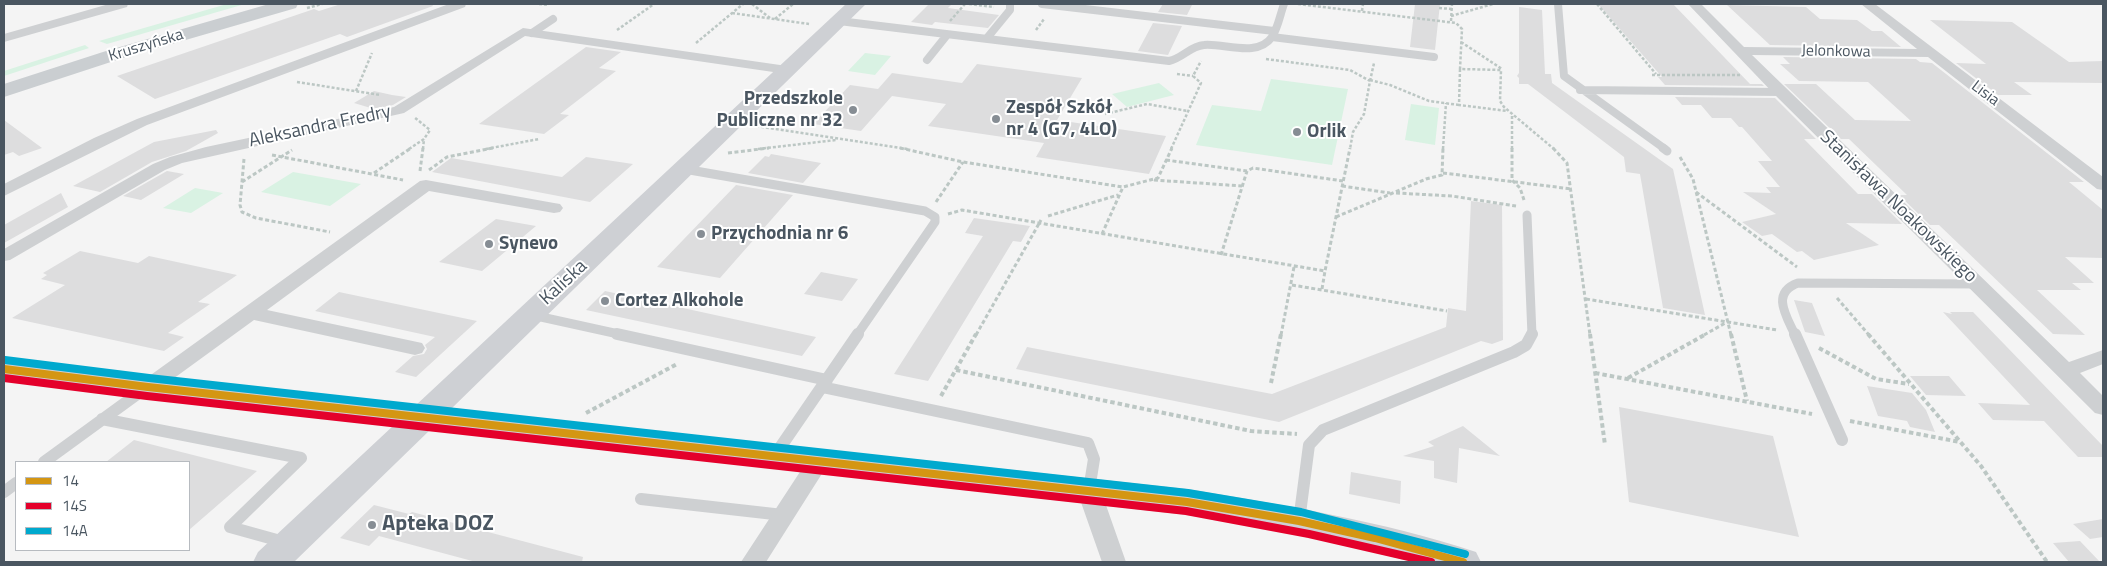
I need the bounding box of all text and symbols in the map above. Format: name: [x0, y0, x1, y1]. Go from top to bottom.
street label: Kruszyńska: [106, 26, 186, 66]
street label: Jelonkowa: [1801, 42, 1871, 62]
street label: Lisia: [1967, 77, 2003, 111]
place label: Przedszkole Publiczne nr 32: [716, 88, 843, 132]
place label: Zespół Szkół nr 4 (G7, 4LO): [1006, 97, 1117, 141]
street label: Aleksandra Fredry: [247, 101, 393, 153]
marker: Przedszkole Publiczne nr 32: [847, 104, 859, 116]
marker: Zespół Szkół nr 4 (G7, 4LO): [990, 113, 1002, 125]
place label: Orlik: [1307, 121, 1346, 143]
marker: Orlik: [1291, 126, 1303, 138]
street label: Stanisława Noakowskiego: [1815, 126, 1981, 288]
place label: Przychodnia nr 6: [711, 223, 848, 245]
marker: Przychodnia nr 6: [695, 228, 707, 240]
place label: Synevo: [499, 233, 558, 255]
marker: Synevo: [483, 238, 495, 250]
street label: Kaliska: [536, 255, 592, 311]
place label: Cortez Alkohole: [615, 290, 743, 312]
marker: Cortez Alkohole: [599, 295, 611, 307]
legend: [15, 461, 190, 551]
text: 14: [62, 469, 79, 492]
text: 14S: [62, 494, 87, 517]
place label: Apteka DOZ: [382, 512, 494, 538]
text: 14A: [62, 519, 88, 542]
marker: Apteka DOZ: [366, 519, 378, 531]

